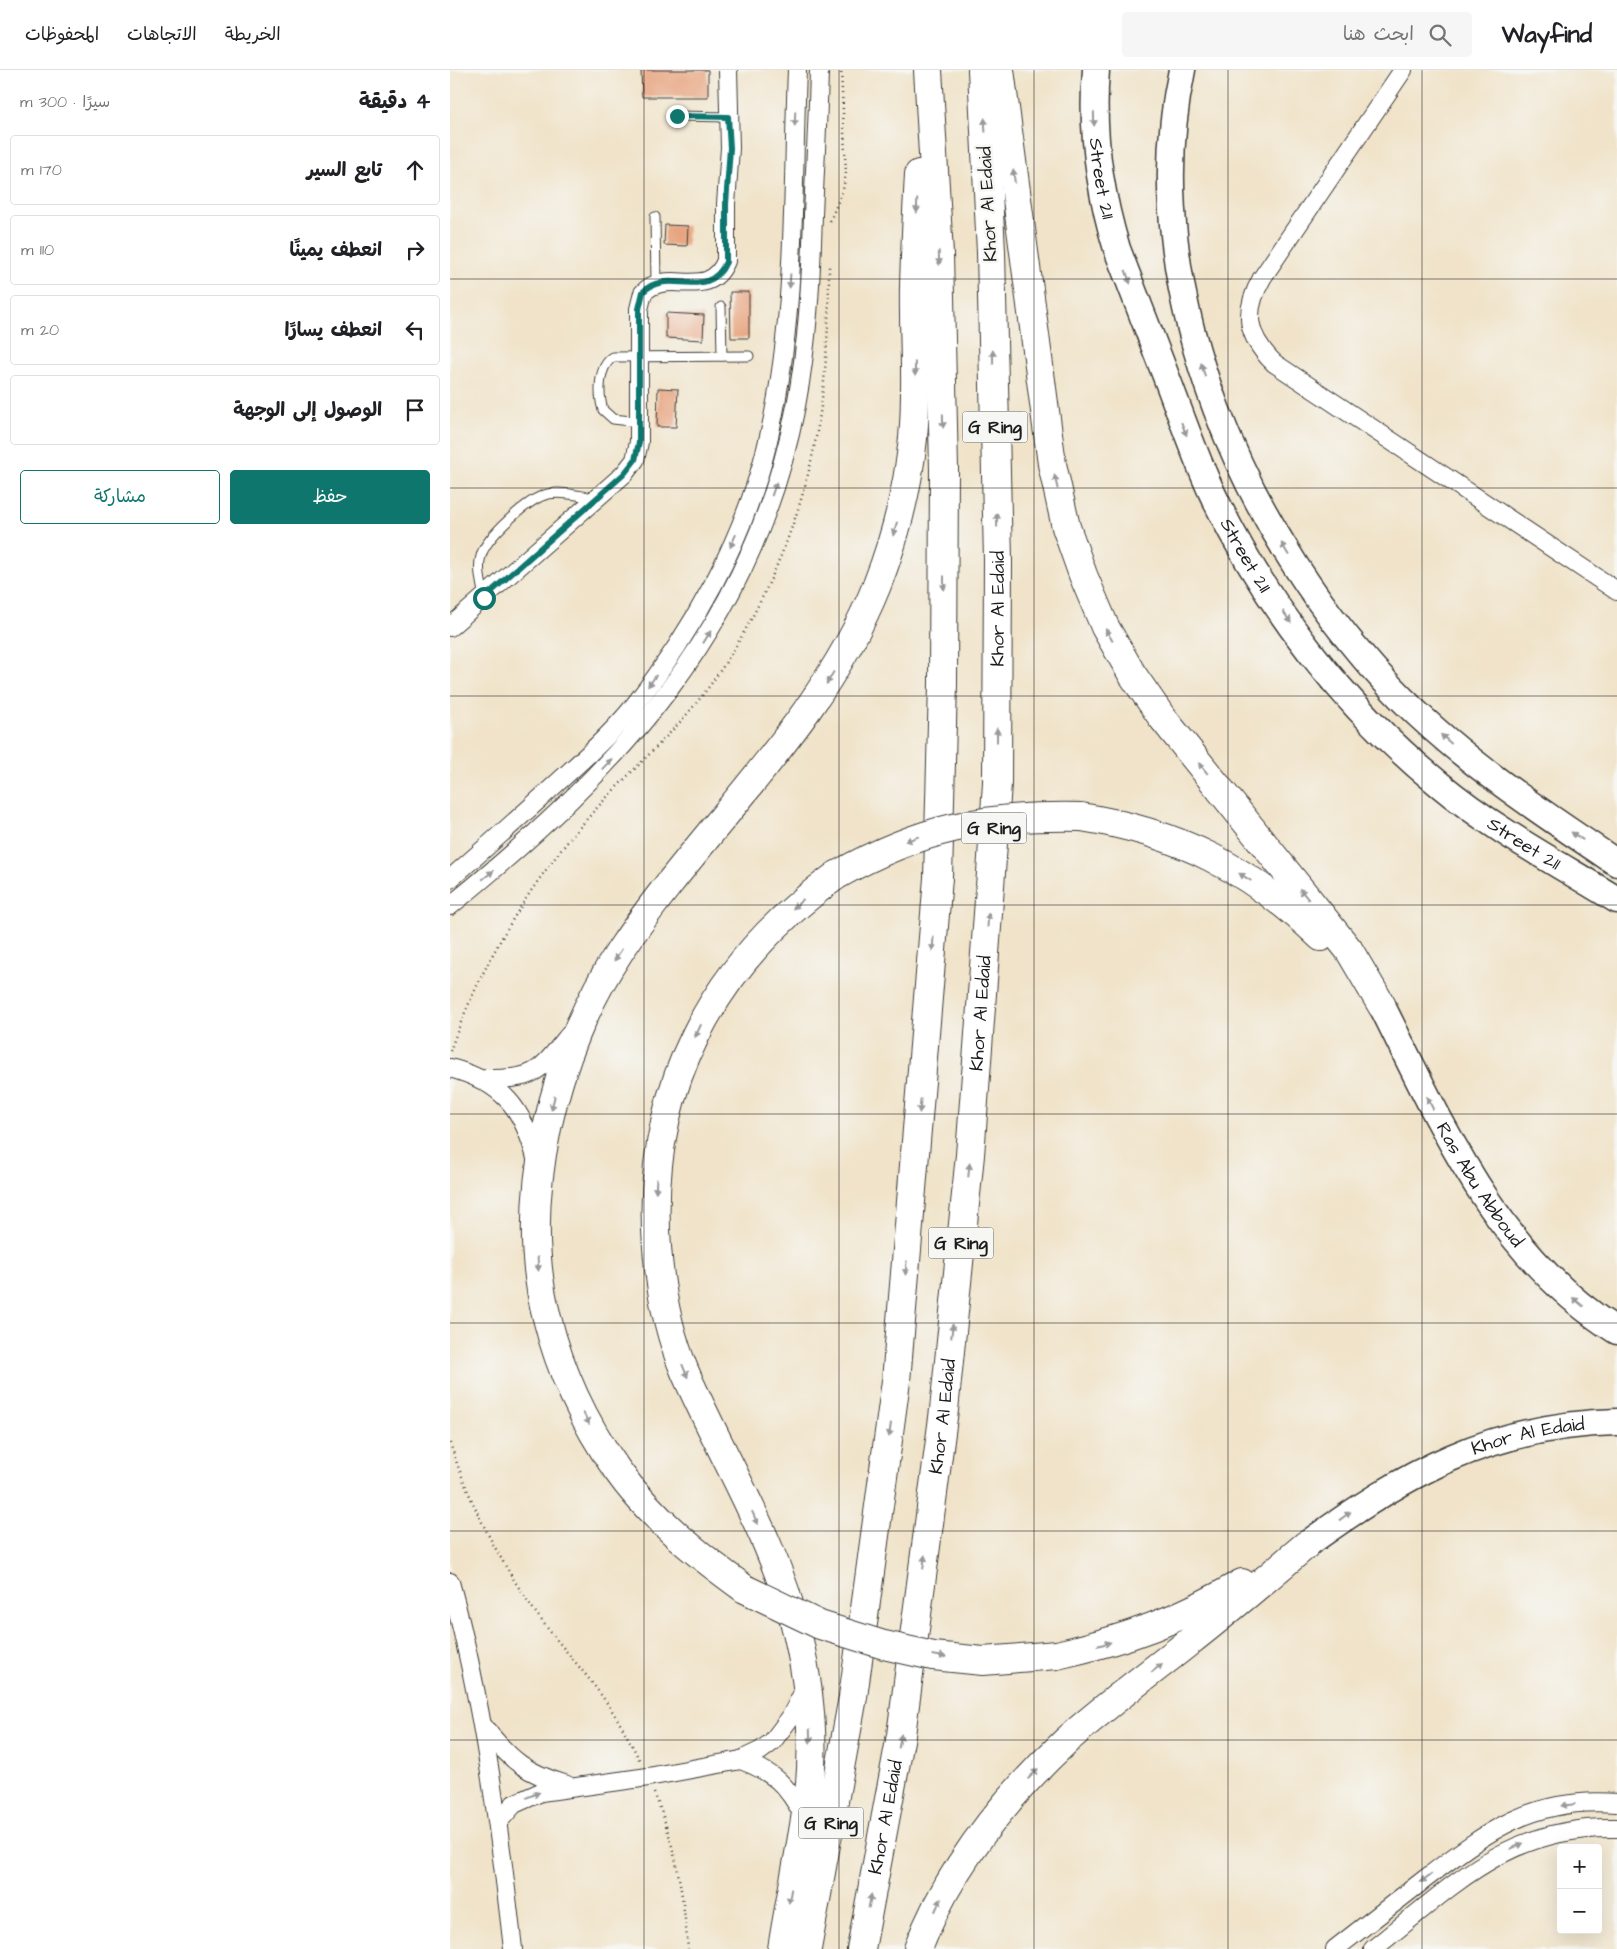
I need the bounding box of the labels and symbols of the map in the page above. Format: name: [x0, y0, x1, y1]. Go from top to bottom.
route end: [666, 105, 689, 128]
one-way arrow: [791, 111, 799, 127]
one-way arrow: [1090, 111, 1098, 127]
one-way arrow: [980, 117, 988, 133]
street label: Street 211: [1082, 137, 1122, 223]
street label: Khor Al Edaid: [971, 145, 1005, 262]
one-way arrow: [1010, 168, 1018, 184]
one-way arrow: [913, 198, 921, 214]
one-way arrow: [935, 251, 943, 267]
one-way arrow: [1124, 270, 1132, 284]
one-way arrow: [785, 273, 793, 289]
one-way arrow: [989, 349, 997, 365]
one-way arrow: [911, 361, 919, 377]
one-way arrow: [1199, 362, 1207, 377]
road number: G Ring: [962, 412, 1028, 442]
one-way arrow: [939, 413, 947, 429]
one-way arrow: [1181, 422, 1189, 436]
one-way arrow: [1052, 475, 1060, 490]
one-way arrow: [771, 482, 778, 497]
one-way arrow: [993, 511, 1001, 527]
street label: Street 211: [1213, 513, 1278, 598]
one-way arrow: [890, 522, 898, 537]
one-way arrow: [728, 534, 736, 548]
one-way arrow: [1281, 543, 1290, 556]
street label: Khor Al Edaid: [984, 550, 1012, 667]
one-way arrow: [939, 576, 947, 592]
route start: [473, 587, 496, 610]
one-way arrow: [1282, 610, 1292, 624]
one-way arrow: [1105, 628, 1114, 642]
one-way arrow: [702, 630, 711, 643]
one-way arrow: [825, 671, 834, 684]
one-way arrow: [647, 674, 657, 688]
one-way arrow: [993, 726, 1001, 742]
one-way arrow: [1439, 734, 1452, 745]
one-way arrow: [601, 758, 612, 771]
one-way arrow: [1197, 761, 1208, 774]
street label: Street 211: [1482, 810, 1566, 877]
road number: G Ring: [962, 812, 1026, 844]
one-way arrow: [1570, 831, 1583, 841]
one-way arrow: [904, 835, 919, 843]
one-way arrow: [481, 870, 494, 881]
one-way arrow: [1239, 872, 1252, 881]
one-way arrow: [1299, 888, 1310, 901]
one-way arrow: [792, 898, 804, 910]
one-way arrow: [984, 912, 992, 928]
one-way arrow: [928, 936, 936, 952]
one-way arrow: [613, 948, 623, 961]
street label: Khor Al Edaid: [963, 954, 998, 1072]
one-way arrow: [693, 1024, 701, 1038]
one-way arrow: [549, 1095, 557, 1110]
one-way arrow: [1426, 1095, 1434, 1110]
one-way arrow: [915, 1098, 923, 1114]
street label: Ras Abu Abboud: [1429, 1117, 1530, 1253]
one-way arrow: [965, 1161, 973, 1177]
one-way arrow: [651, 1179, 659, 1195]
road number: G Ring: [928, 1228, 994, 1258]
one-way arrow: [535, 1256, 543, 1272]
one-way arrow: [901, 1260, 909, 1276]
one-way arrow: [1572, 1296, 1585, 1307]
one-way arrow: [948, 1323, 956, 1339]
street label: Khor Al Edaid: [922, 1357, 963, 1476]
one-way arrow: [682, 1364, 690, 1378]
street label: Khor Al Edaid: [1467, 1410, 1586, 1462]
one-way arrow: [582, 1411, 590, 1425]
one-way arrow: [885, 1422, 893, 1438]
one-way arrow: [751, 1511, 759, 1525]
one-way arrow: [1338, 1511, 1351, 1522]
one-way arrow: [920, 1554, 928, 1570]
one-way arrow: [1097, 1640, 1112, 1648]
one-way arrow: [931, 1652, 947, 1660]
one-way arrow: [1150, 1663, 1163, 1674]
one-way arrow: [806, 1728, 814, 1744]
one-way arrow: [896, 1733, 904, 1749]
street label: Khor Al Edaid: [862, 1758, 910, 1877]
one-way arrow: [1027, 1768, 1039, 1780]
one-way arrow: [526, 1791, 540, 1799]
one-way arrow: [1560, 1801, 1576, 1809]
road number: G Ring: [798, 1808, 864, 1839]
one-way arrow: [1510, 1841, 1524, 1849]
one-way arrow: [1420, 1873, 1433, 1884]
one-way arrow: [786, 1889, 794, 1905]
one-way arrow: [866, 1893, 874, 1909]
one-way arrow: [935, 1898, 943, 1912]

